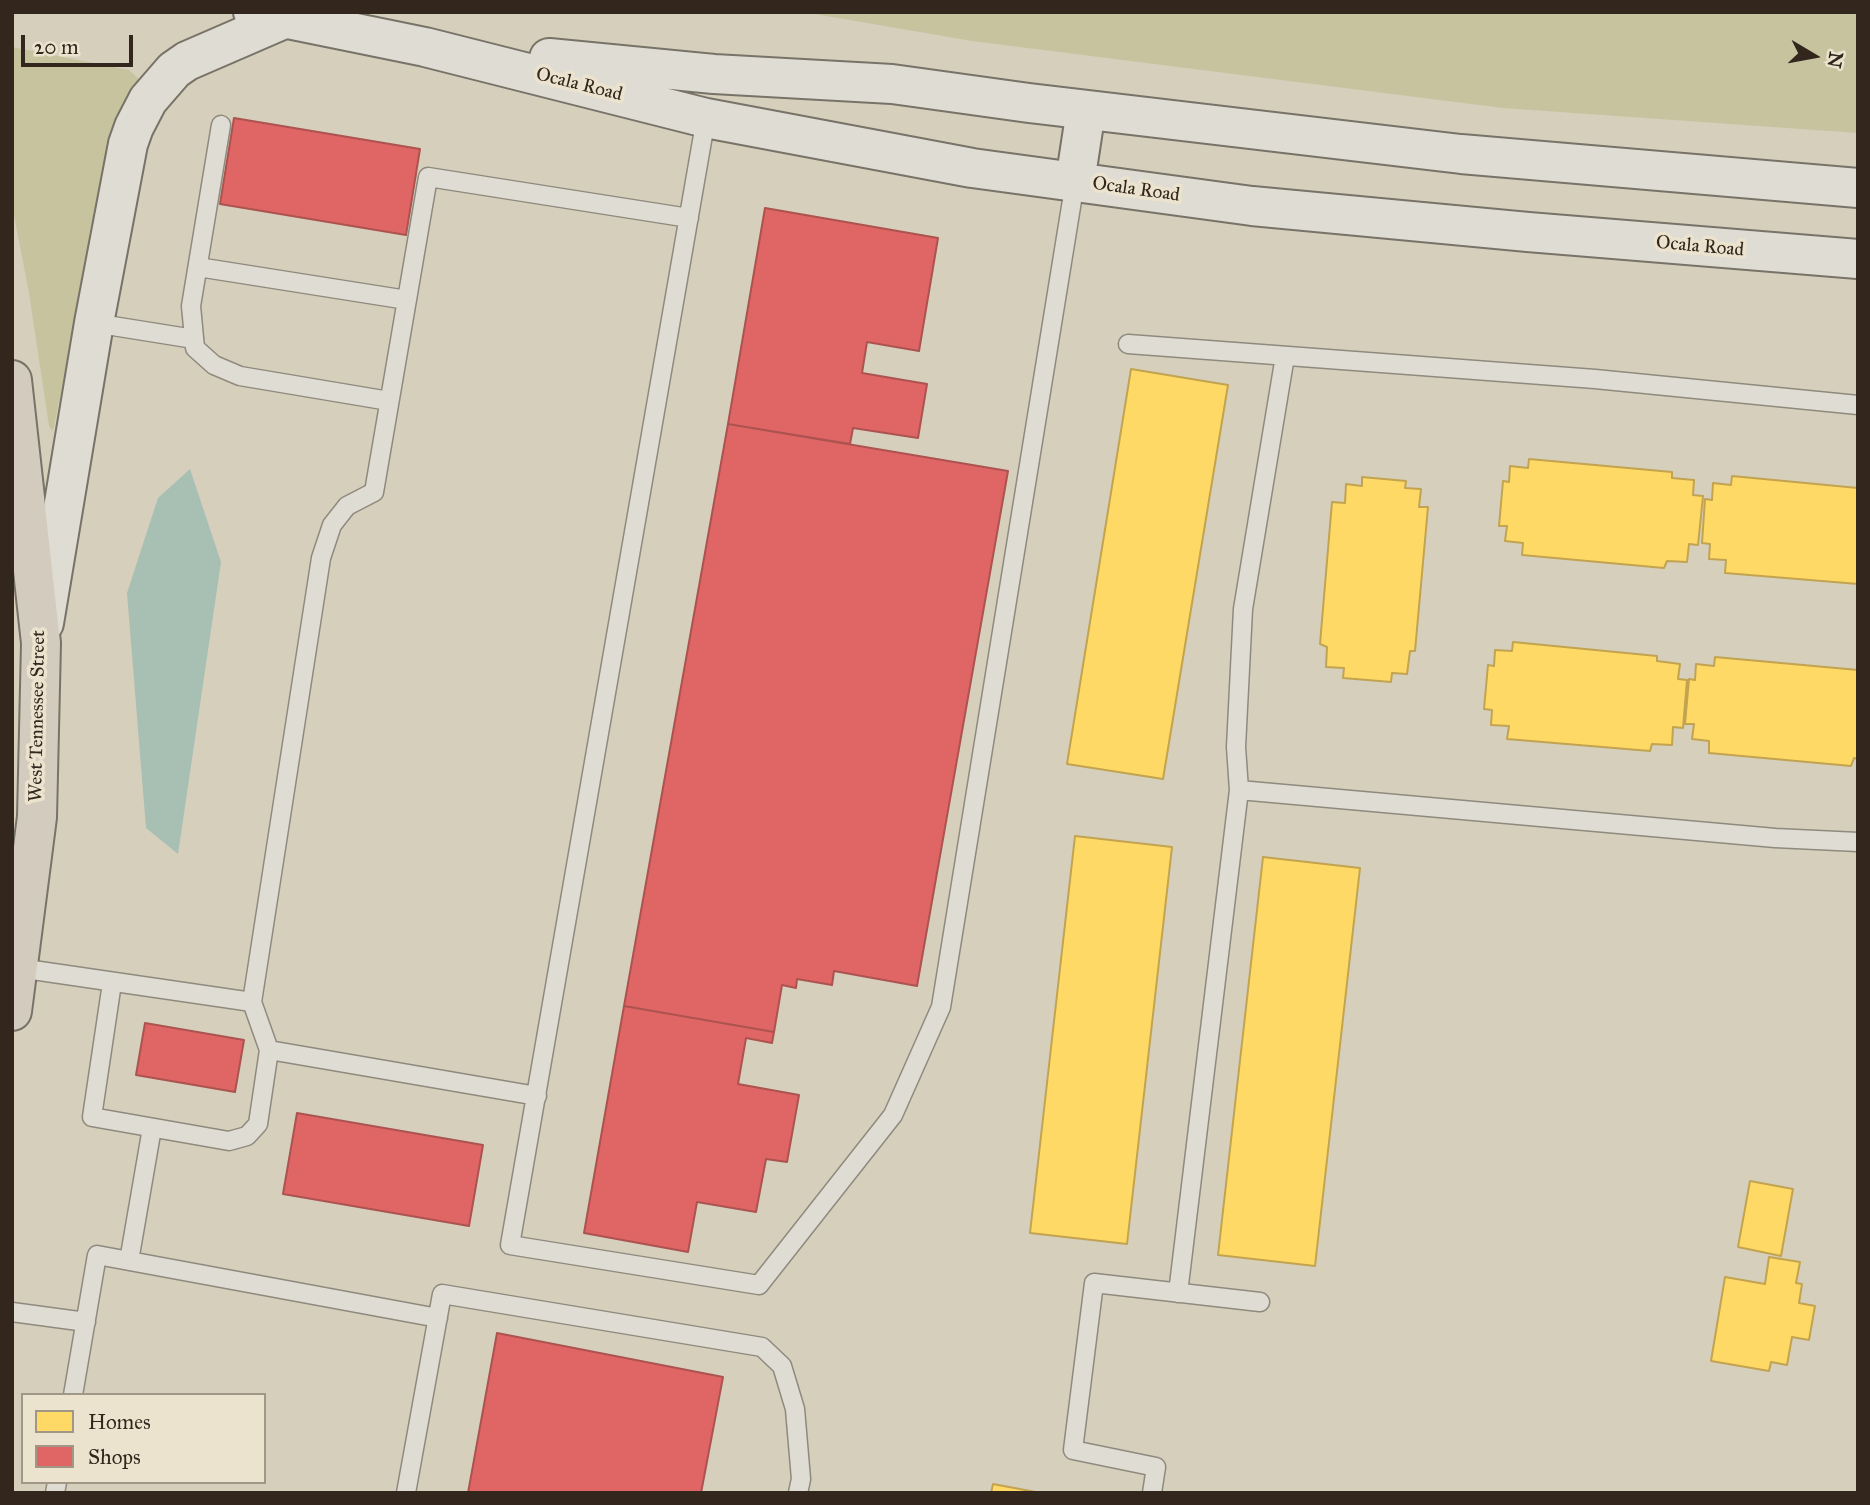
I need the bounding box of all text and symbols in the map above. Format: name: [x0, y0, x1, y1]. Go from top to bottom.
scale bar: [24, 21, 136, 65]
north arrow: [1779, 21, 1849, 91]
text: 20 m: [34, 34, 79, 60]
text: N: [1822, 50, 1848, 70]
street label: Ocala Road: [533, 63, 625, 107]
street label: Ocala Road: [1091, 173, 1181, 207]
street label: Ocala Road: [1655, 232, 1745, 262]
street label: West Tennessee Street: [25, 630, 51, 802]
legend: [21, 1393, 266, 1484]
text: Homes: [88, 1409, 151, 1435]
text: Shops: [88, 1444, 141, 1470]

